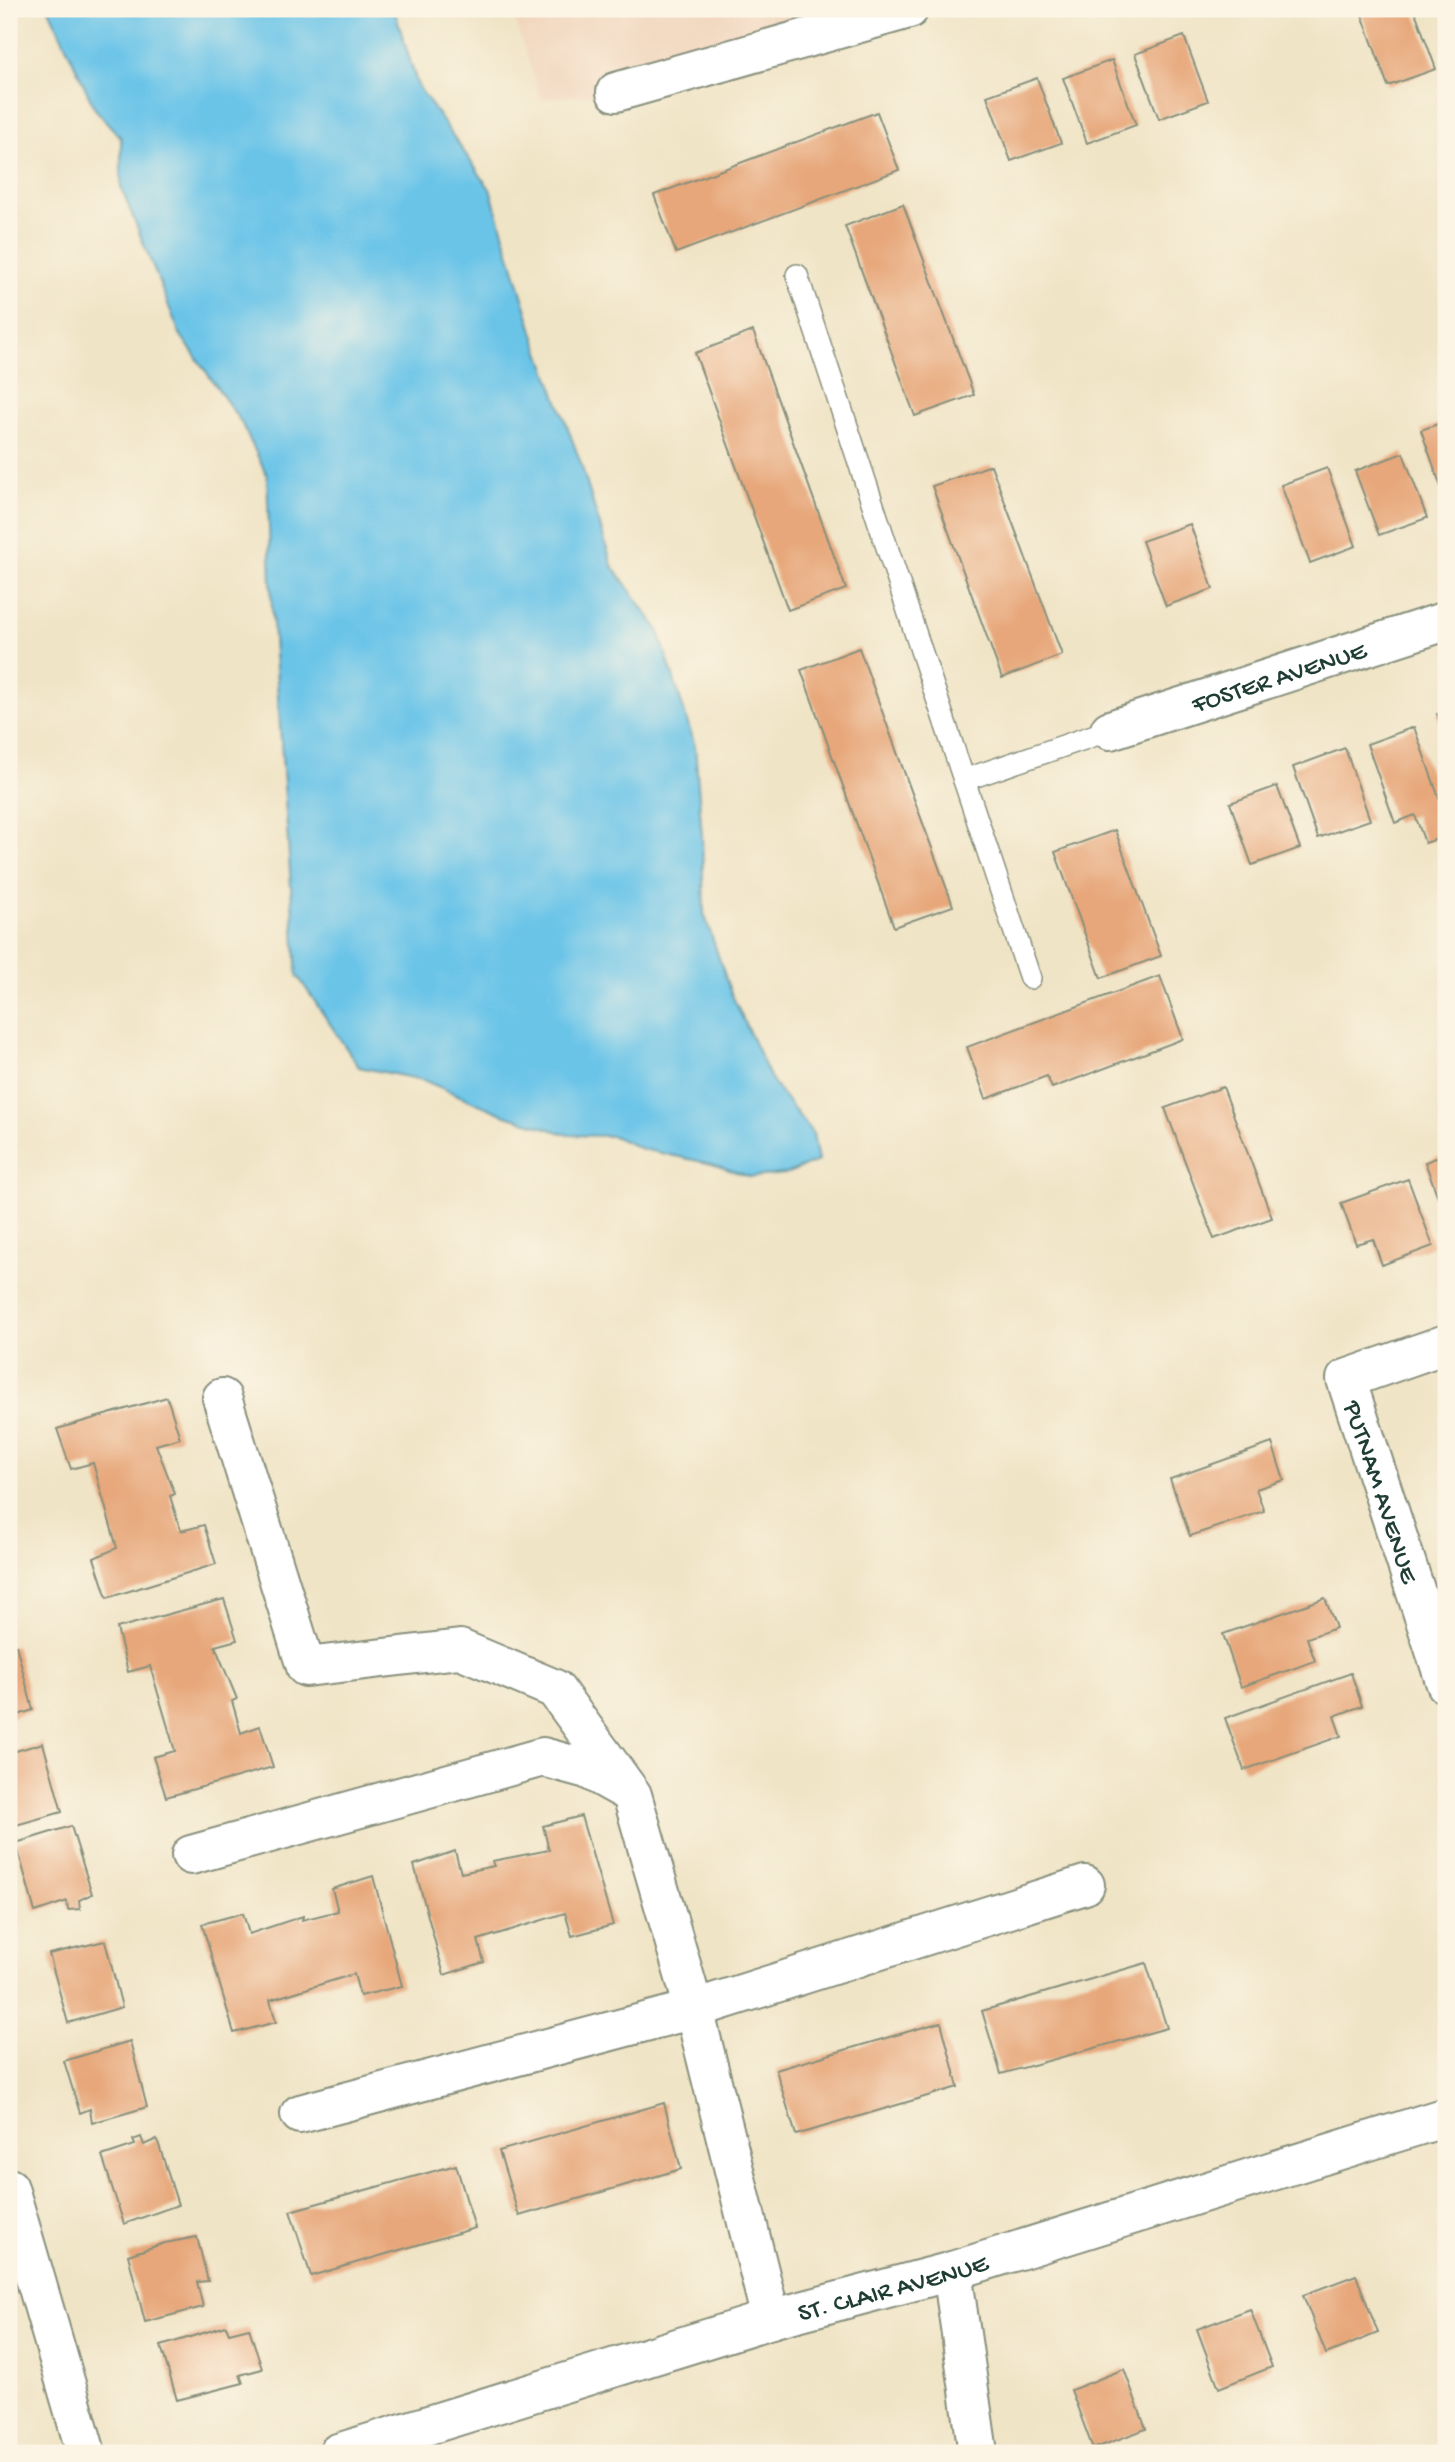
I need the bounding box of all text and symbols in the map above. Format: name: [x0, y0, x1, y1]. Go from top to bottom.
street label: FOSTER AVENUE: [1188, 637, 1372, 723]
street label: PUTNAM AVENUE: [1334, 1396, 1423, 1589]
street label: ST. CLAIR AVENUE: [795, 2249, 993, 2331]

